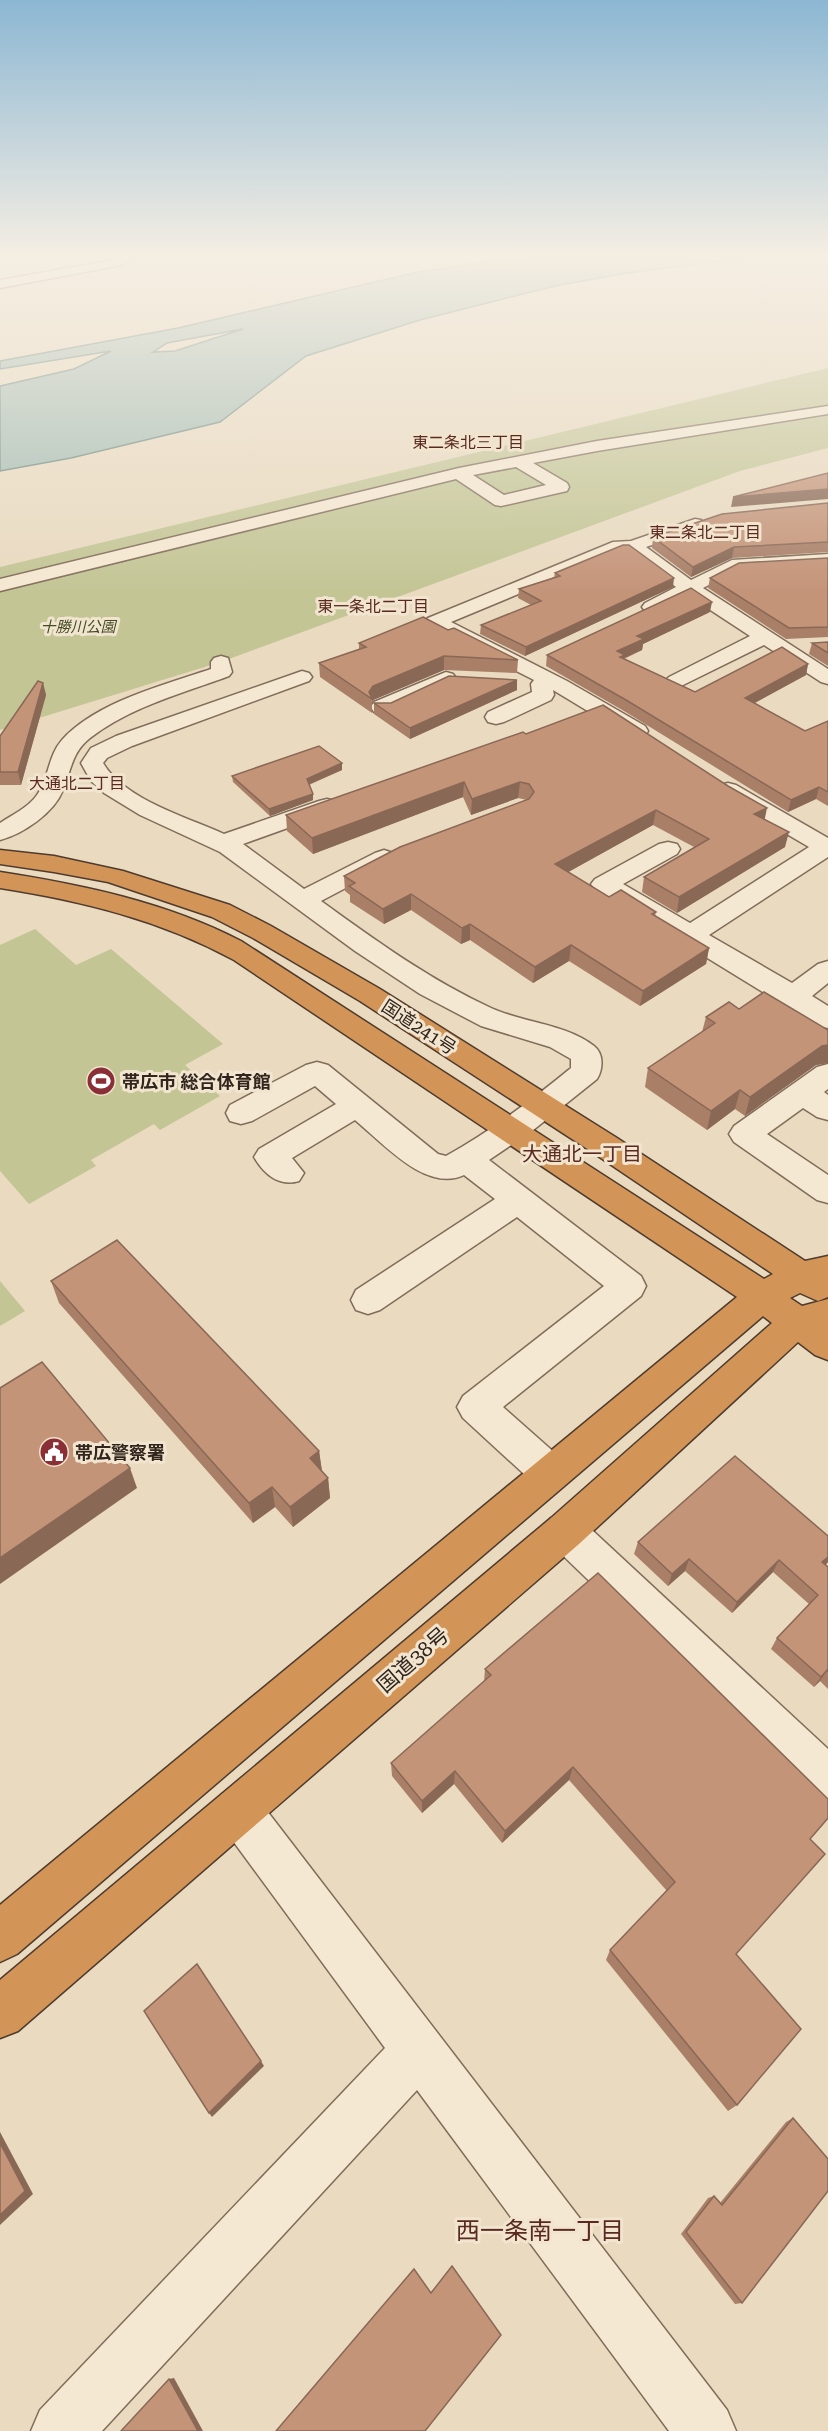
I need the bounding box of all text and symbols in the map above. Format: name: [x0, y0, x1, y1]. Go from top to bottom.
district label: 東二条北三丁目: [412, 433, 524, 452]
district label: 東二条北二丁目: [649, 523, 761, 542]
district label: 東一条北二丁目: [317, 597, 429, 616]
park label: 十勝川公園: [40, 618, 117, 636]
district label: 大通北二丁目: [29, 774, 125, 793]
street label: 国道241号: [378, 995, 460, 1059]
sports icon: 帯広市 総合体育館: [85, 1065, 117, 1097]
place label: 帯広市 総合体育館: [122, 1071, 271, 1092]
district label: 大通北一丁目: [522, 1142, 642, 1166]
public building icon: 帯広警察署: [38, 1436, 70, 1468]
place label: 帯広警察署: [75, 1442, 165, 1463]
street label: 国道38号: [372, 1623, 454, 1697]
district label: 西一条南一丁目: [456, 2217, 624, 2245]

